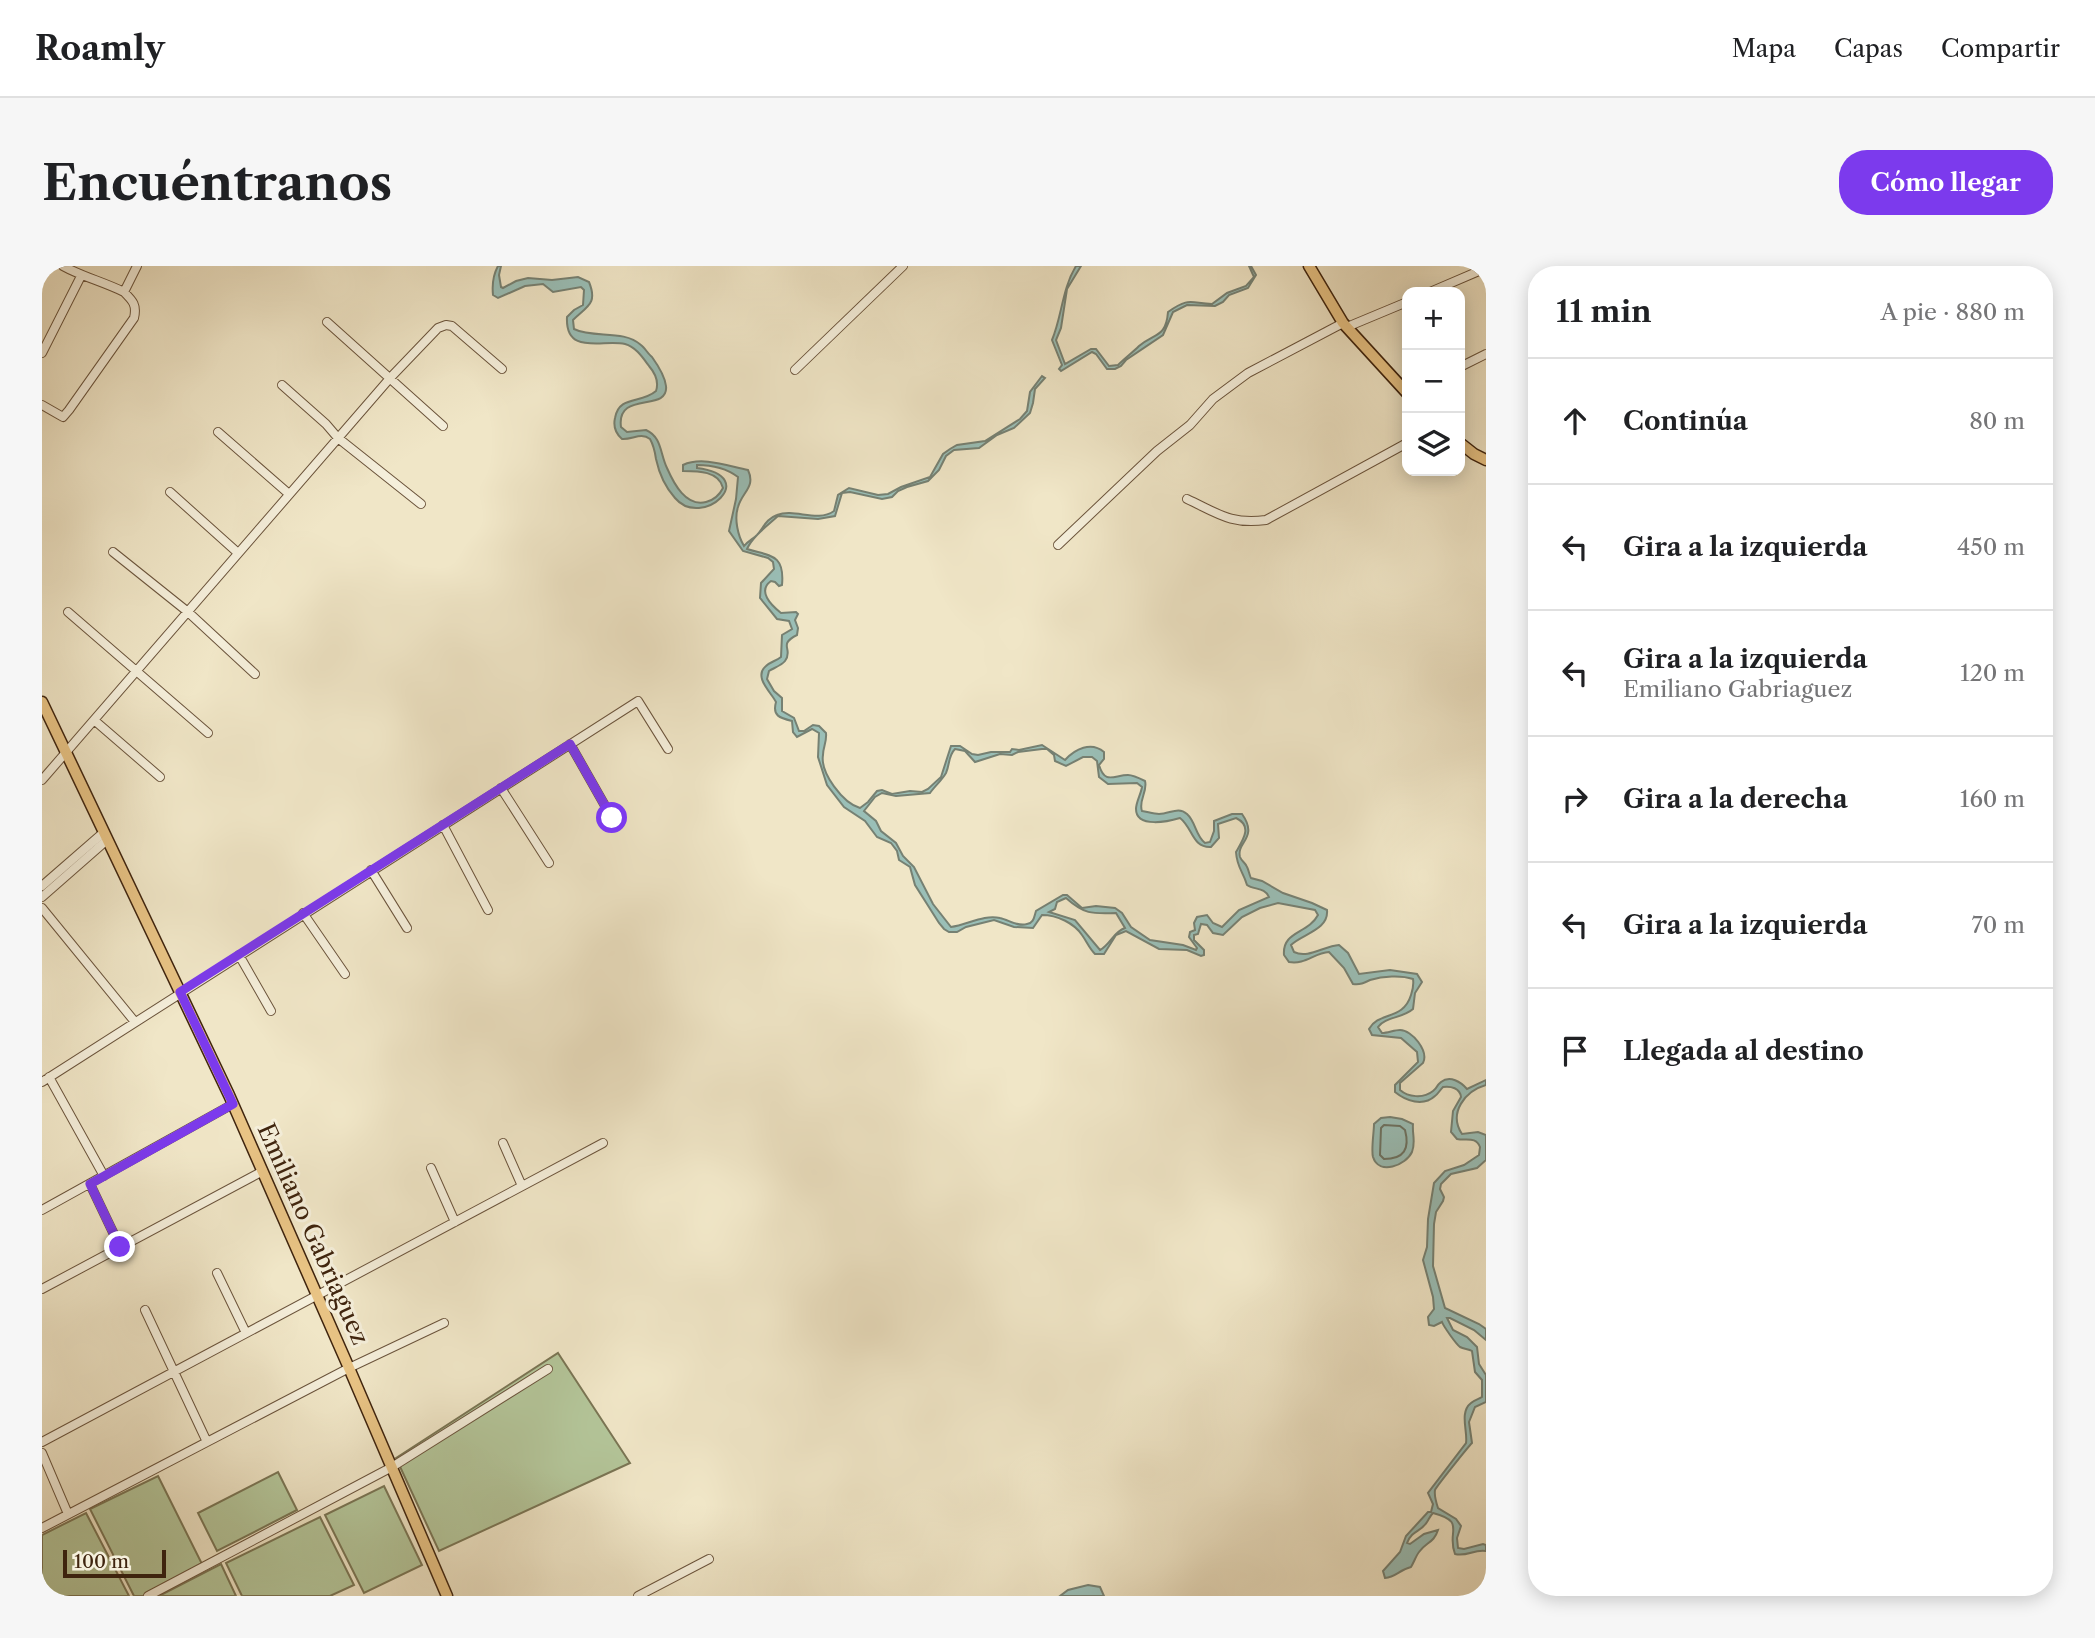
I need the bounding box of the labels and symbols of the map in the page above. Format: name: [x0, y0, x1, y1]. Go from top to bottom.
route start: [596, 802, 627, 833]
street label: Emiliano Gabriaguez: [252, 1119, 375, 1349]
route end: [104, 1231, 135, 1262]
scale bar: [63, 1547, 166, 1579]

